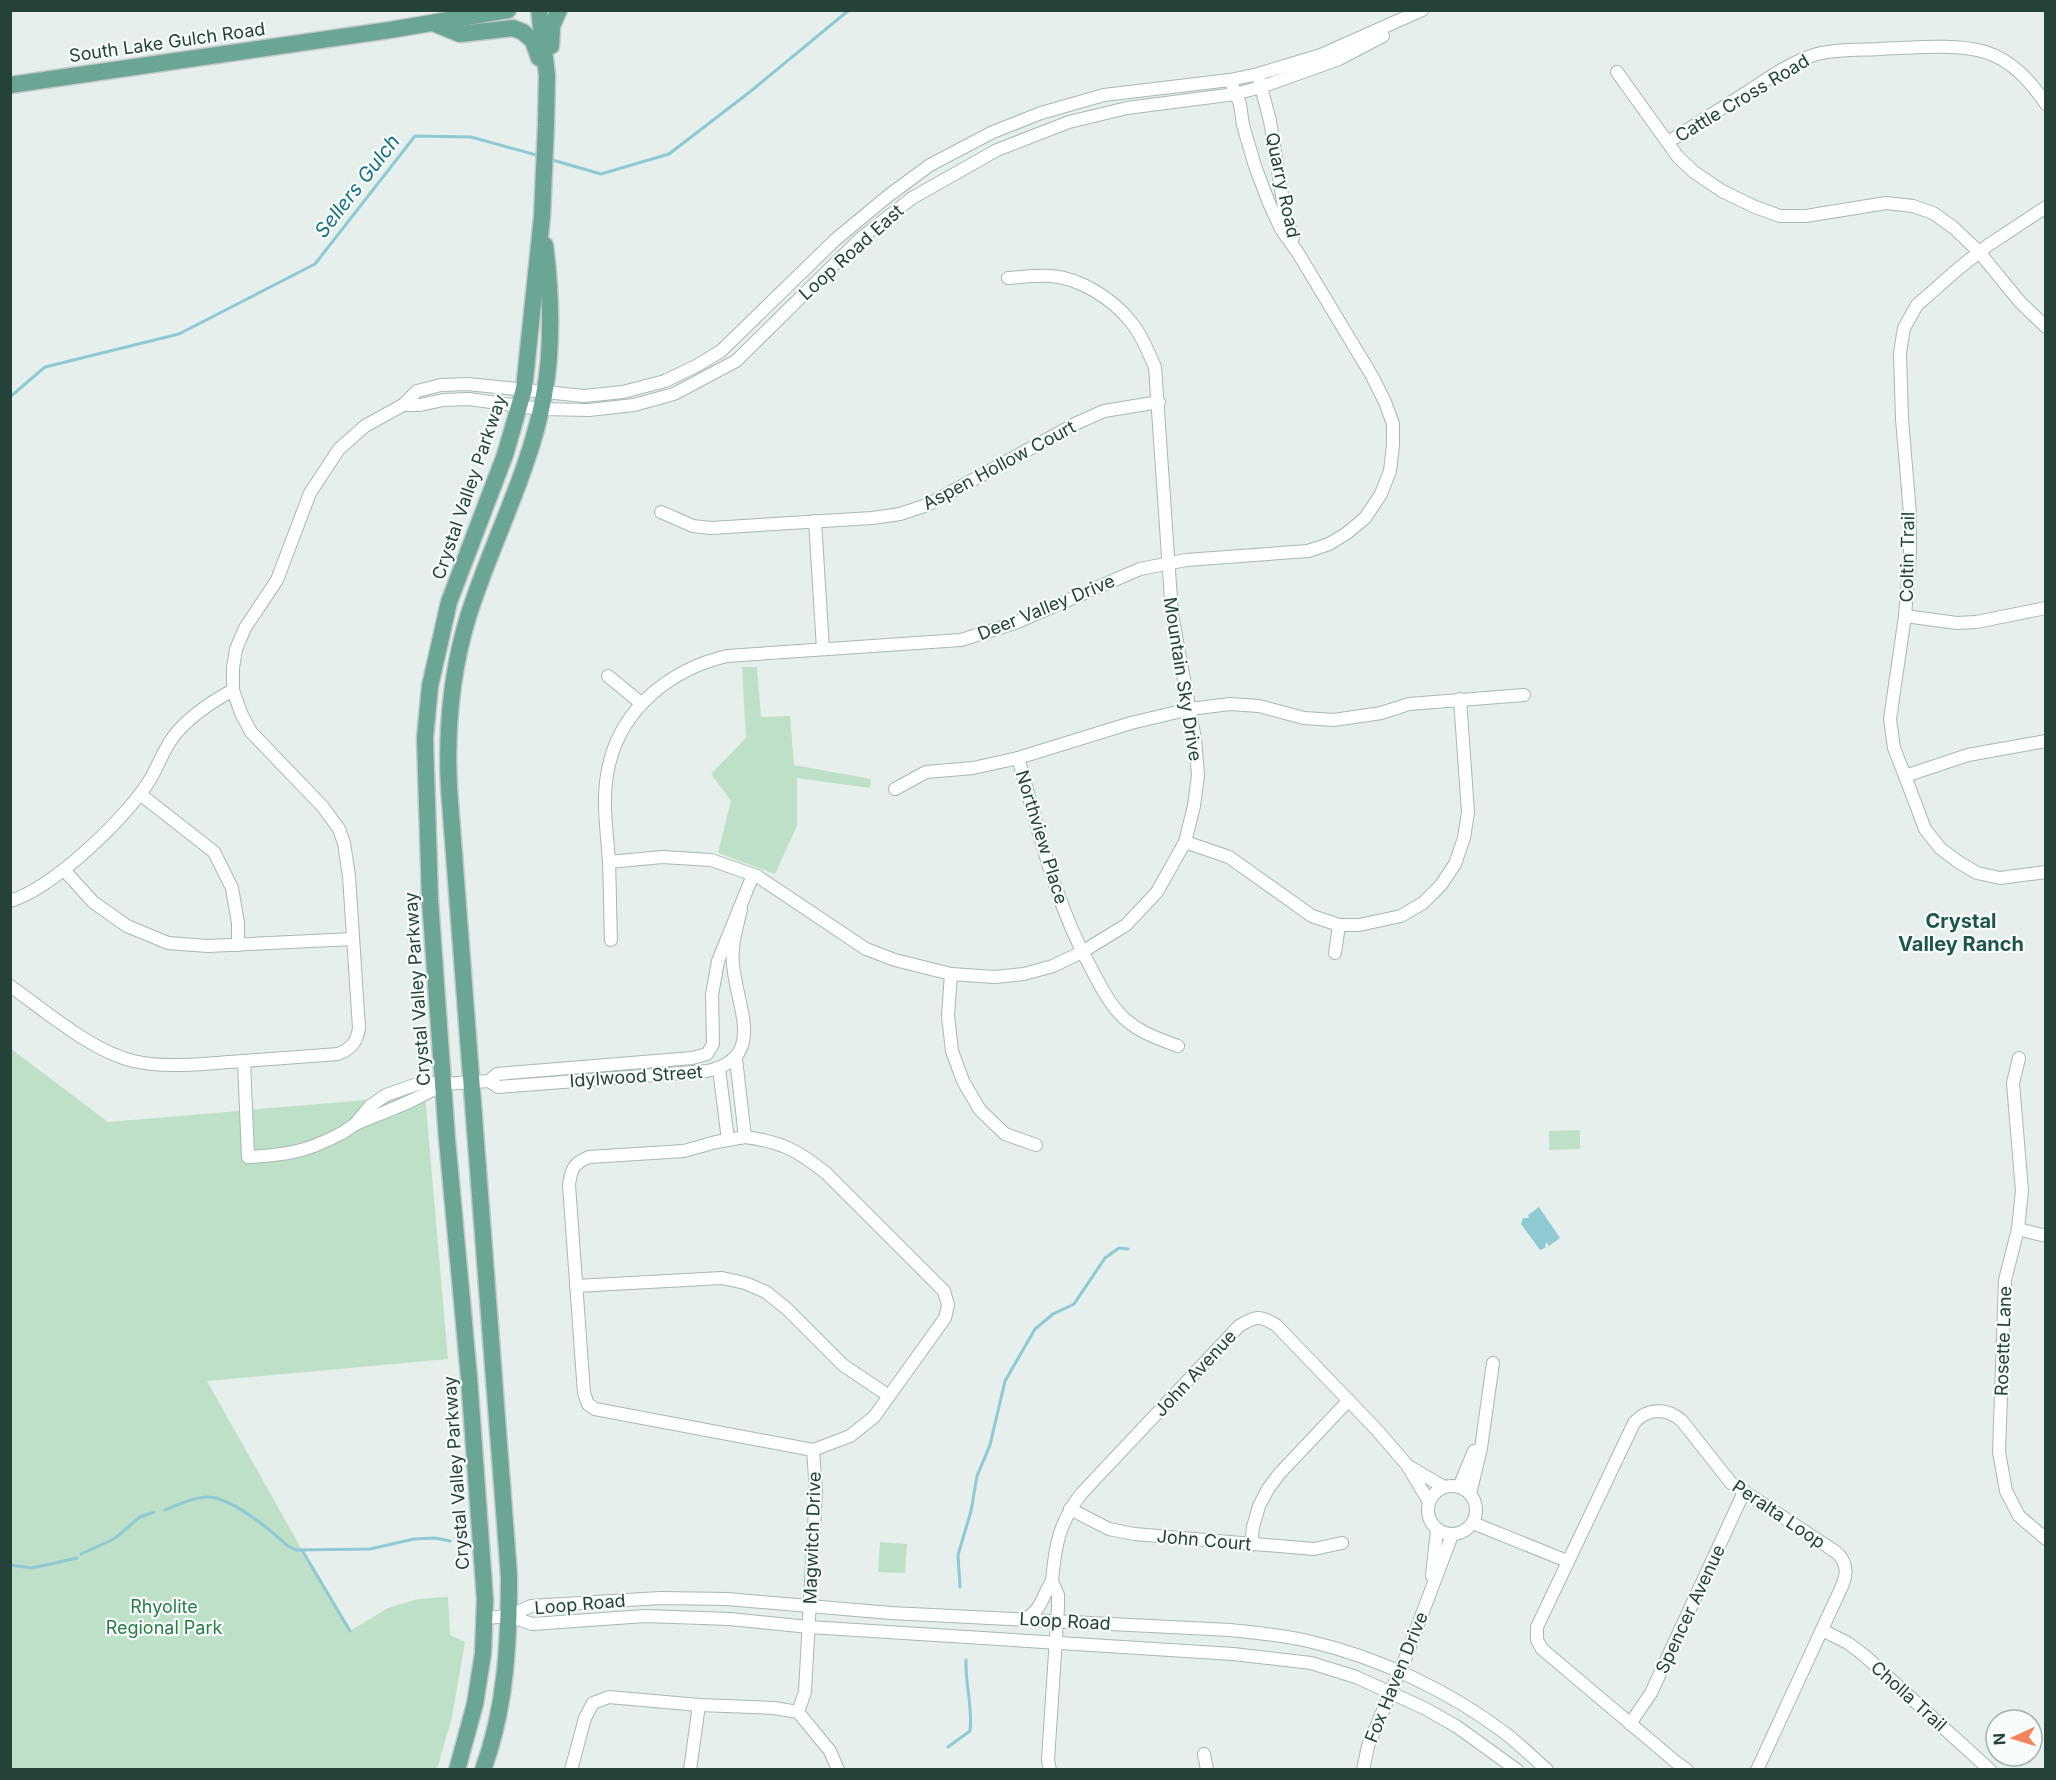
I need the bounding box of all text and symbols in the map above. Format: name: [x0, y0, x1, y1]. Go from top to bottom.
street label: South Lake Gulch Road: [68, 18, 266, 66]
street label: Cattle Cross Road: [1671, 50, 1813, 146]
water label: Sellers Gulch: [309, 130, 405, 242]
street label: Quarry Road: [1262, 130, 1304, 240]
street label: Loop Road East: [795, 200, 907, 304]
street label: Crystal Valley Parkway: [427, 392, 511, 582]
street label: Aspen Hollow Court: [919, 416, 1079, 514]
street label: Coltin Trail: [1896, 511, 1918, 603]
street label: Deer Valley Drive: [974, 570, 1118, 644]
street label: Mountain Sky Drive: [1160, 596, 1206, 762]
street label: Northview Place: [1012, 768, 1072, 906]
street label: Crystal Valley Parkway: [400, 891, 434, 1087]
district label: Crystal Valley Ranch: [1898, 909, 2024, 956]
street label: Idylwood Street: [569, 1061, 703, 1091]
street label: Rosette Lane: [1991, 1286, 2015, 1396]
street label: John Avenue: [1150, 1325, 1240, 1421]
street label: Crystal Valley Parkway: [439, 1375, 473, 1571]
street label: Magwitch Drive: [799, 1471, 825, 1605]
street label: Peralta Loop: [1729, 1475, 1829, 1553]
street label: John Court: [1156, 1525, 1252, 1555]
street label: Spencer Avenue: [1651, 1541, 1729, 1677]
street label: Loop Road: [534, 1590, 626, 1618]
park label: Rhyolite Regional Park: [106, 1596, 222, 1638]
street label: Loop Road: [1019, 1608, 1111, 1634]
street label: Fox Haven Drive: [1360, 1609, 1432, 1745]
street label: Cholla Trail: [1867, 1657, 1951, 1735]
north arrow: [1984, 1708, 2044, 1768]
text: N: [1989, 1732, 2009, 1746]

